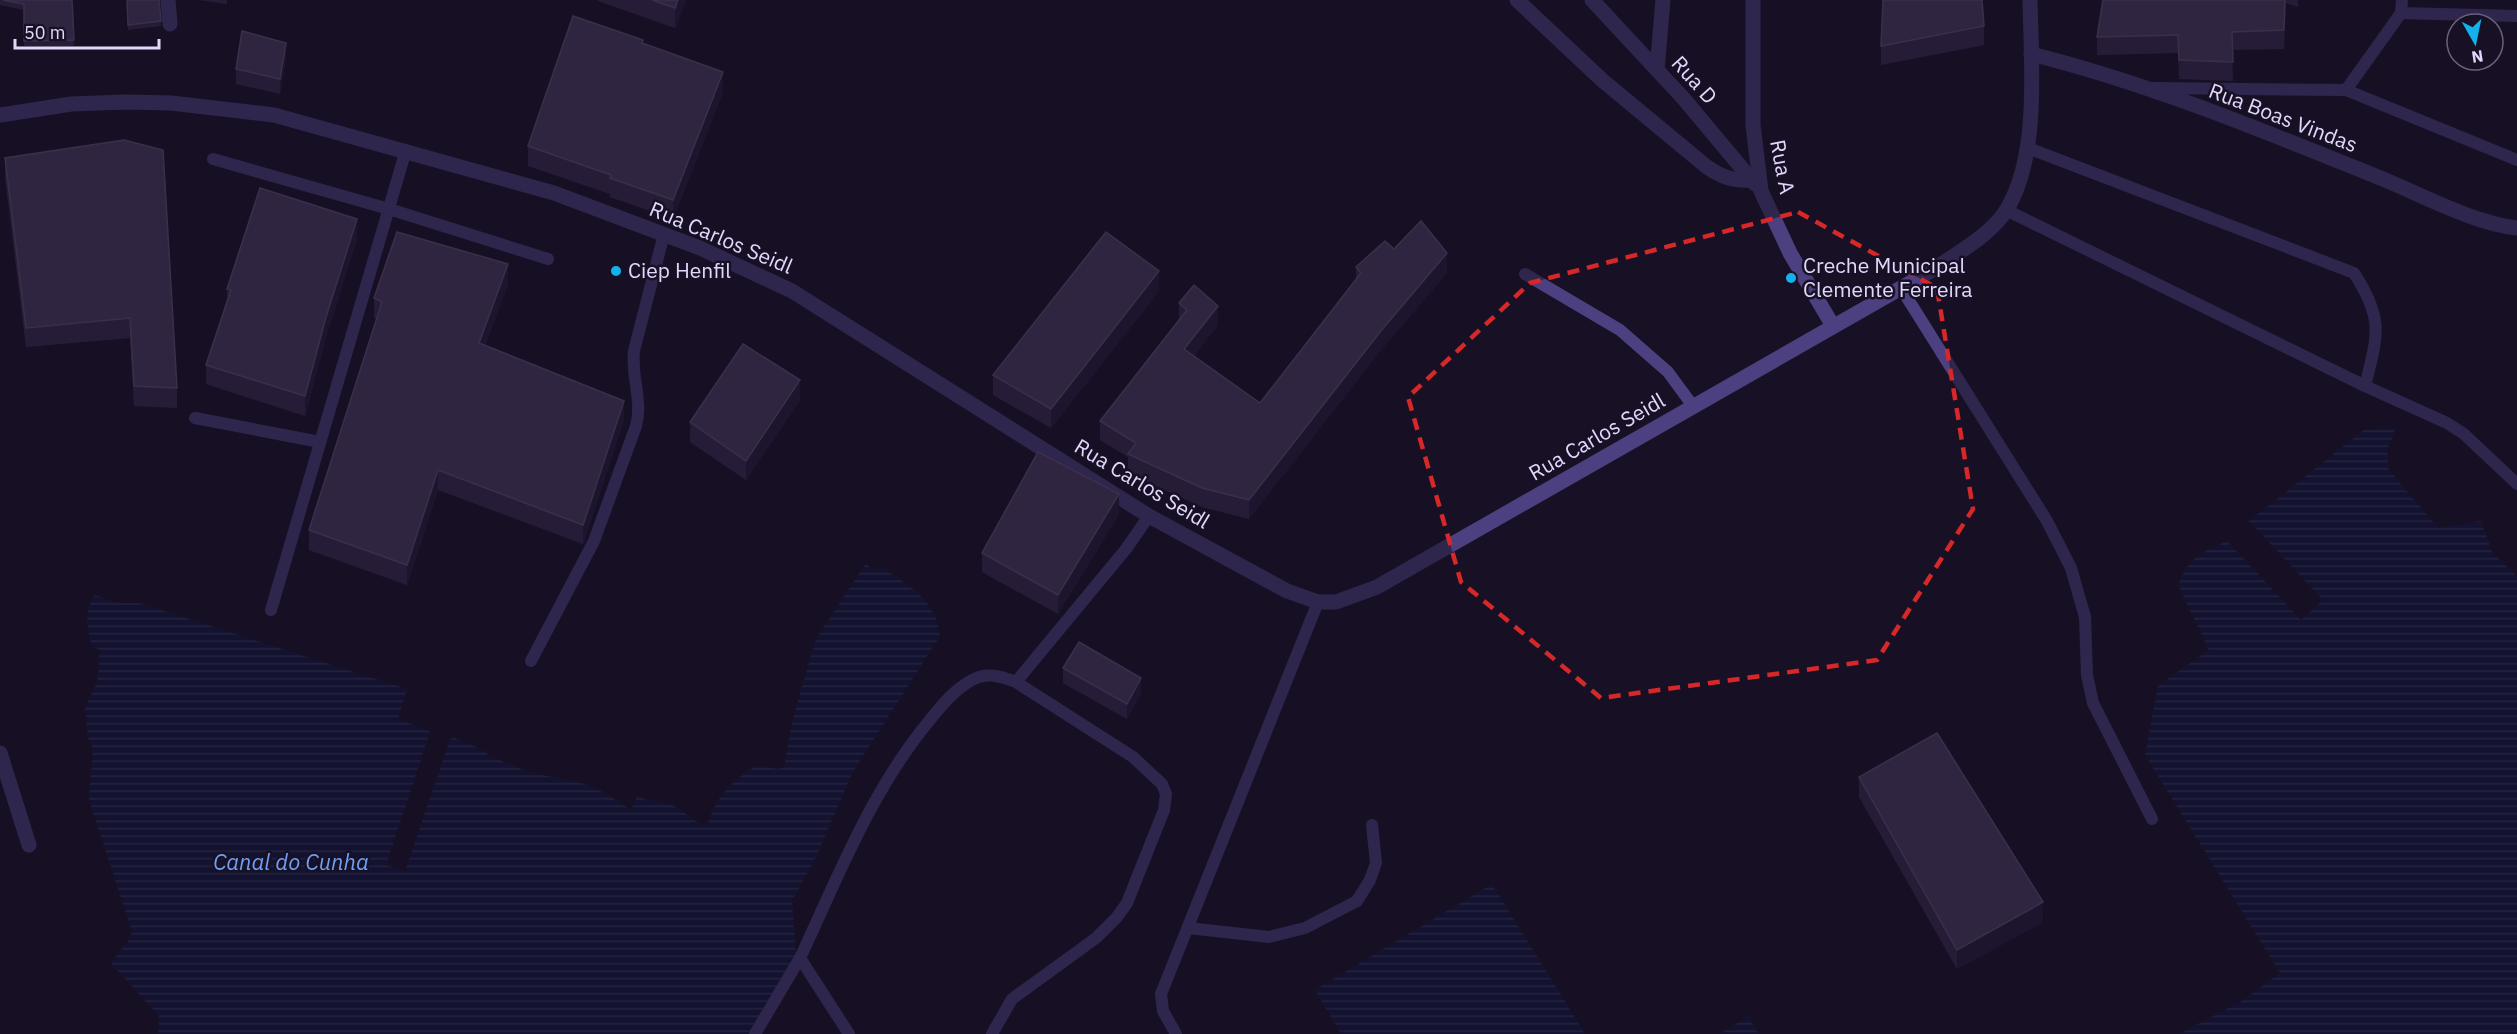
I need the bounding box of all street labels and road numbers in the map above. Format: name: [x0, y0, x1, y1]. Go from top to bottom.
street label: Rua D: [1666, 49, 1724, 109]
street label: Rua Boas Vindas: [2205, 76, 2362, 158]
street label: Rua A: [1764, 137, 1802, 196]
street label: Rua Carlos Seidl: [645, 194, 798, 280]
street label: Rua Carlos Seidl: [1523, 386, 1670, 487]
street label: Rua Carlos Seidl: [1070, 432, 1216, 535]

